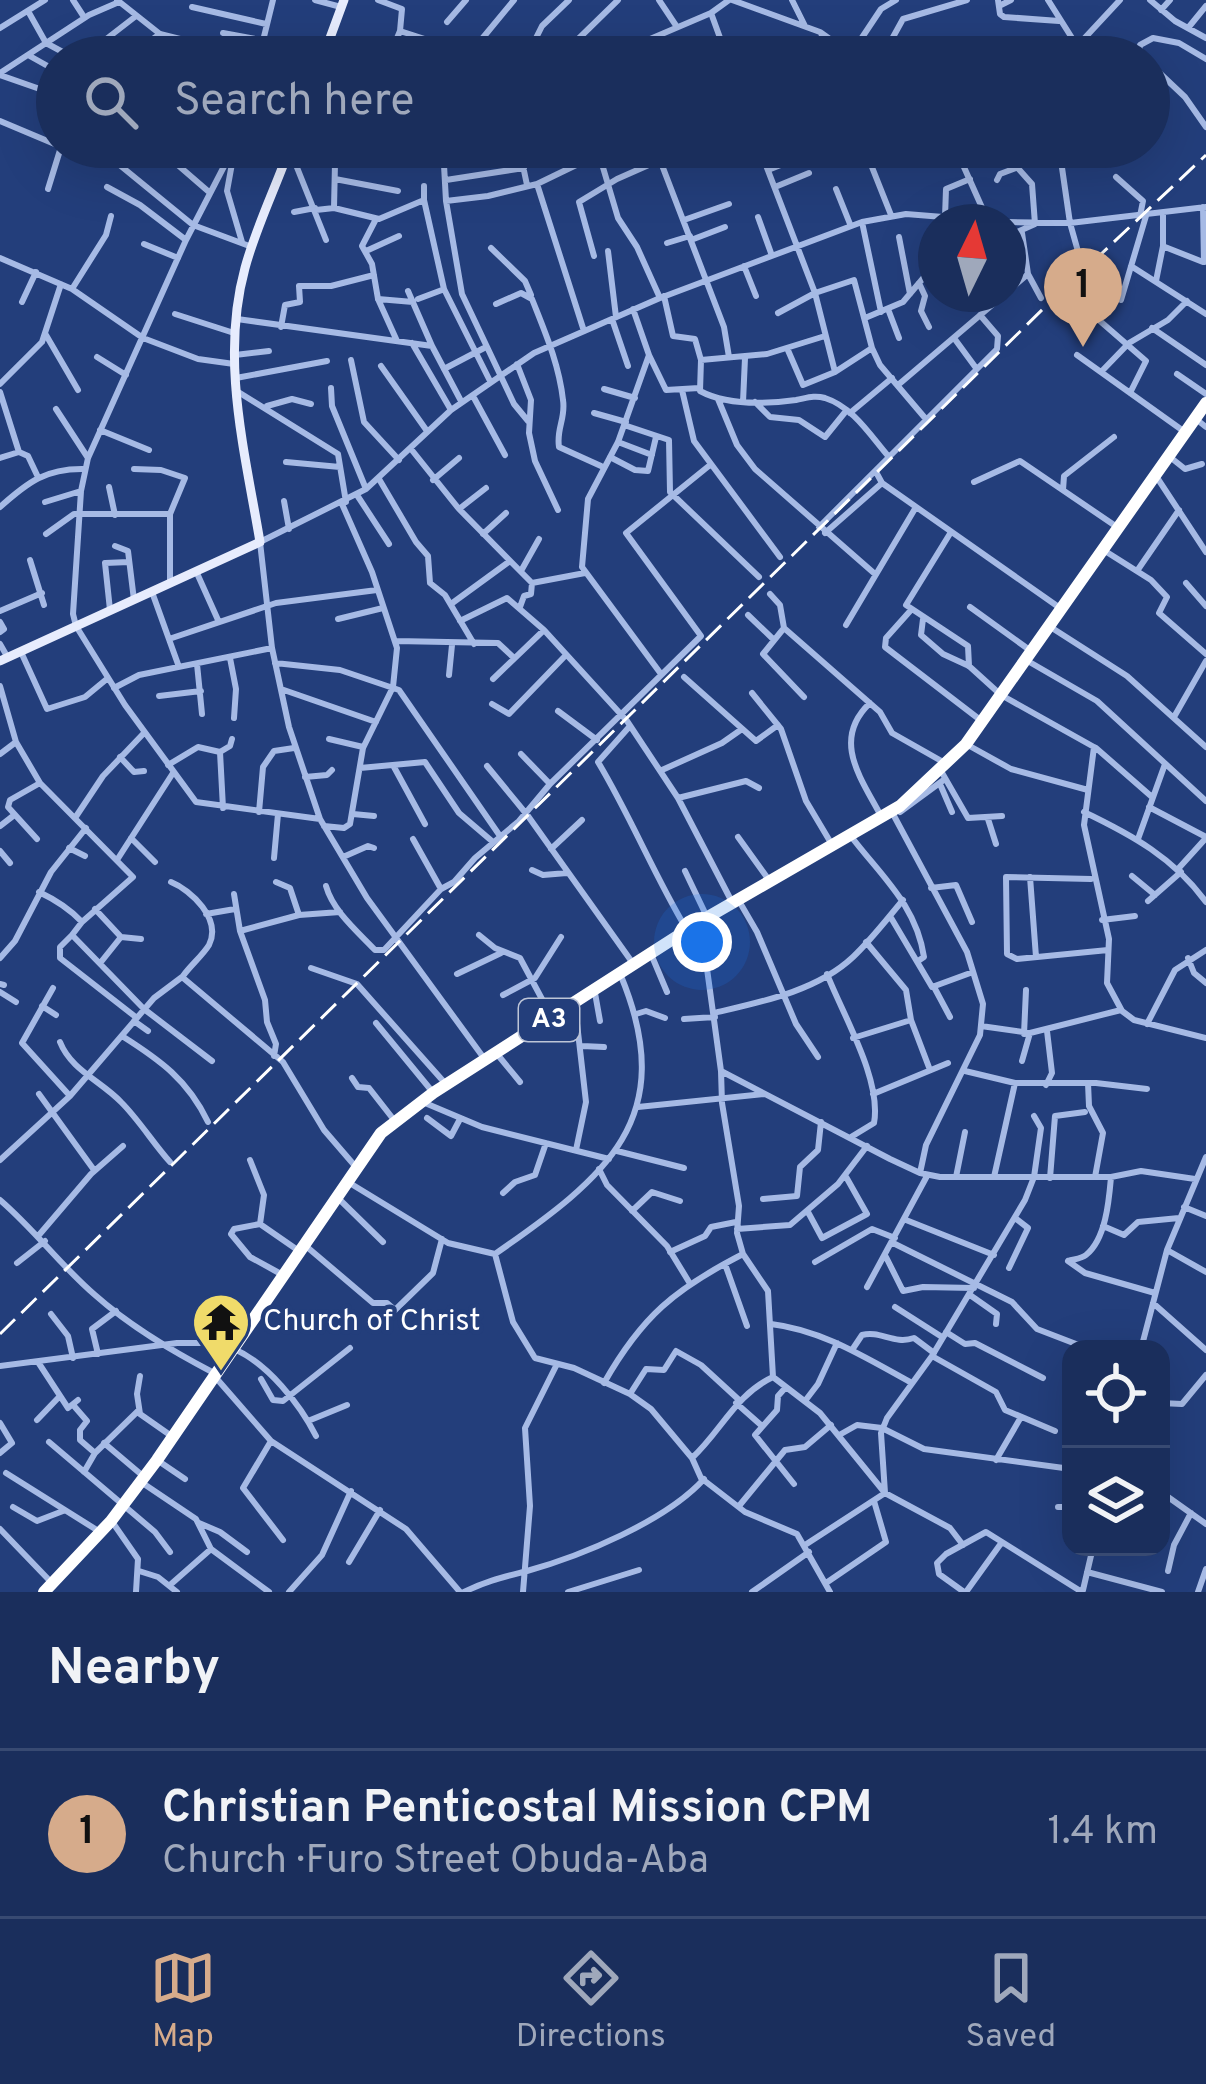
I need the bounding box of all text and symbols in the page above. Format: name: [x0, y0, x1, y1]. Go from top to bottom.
search box: [36, 36, 1170, 168]
icon: search: [78, 69, 144, 135]
text: Search here: [174, 74, 414, 131]
north arrow: [918, 204, 1026, 312]
pin: 1: [1044, 248, 1122, 347]
your location: [672, 912, 732, 972]
road number: A3: [519, 999, 579, 1041]
temple icon: Church of Christ: [190, 1291, 252, 1373]
place label: Church of Christ: [263, 1304, 481, 1341]
map controls: [1062, 1340, 1170, 1556]
button: locate: [1062, 1340, 1170, 1448]
button: layers: [1062, 1448, 1170, 1556]
text: Nearby: [48, 1638, 220, 1703]
text: Christian Penticostal Mission CPM: [162, 1781, 872, 1838]
text: 1: [79, 1809, 95, 1858]
text: 1.4 km: [1048, 1809, 1158, 1858]
text: Church · Furo Street Obuda-Aba: [162, 1838, 709, 1887]
tab: Map: [150, 1945, 216, 2059]
tab: Directions: [516, 1945, 666, 2059]
tab: Saved: [965, 1945, 1056, 2059]

